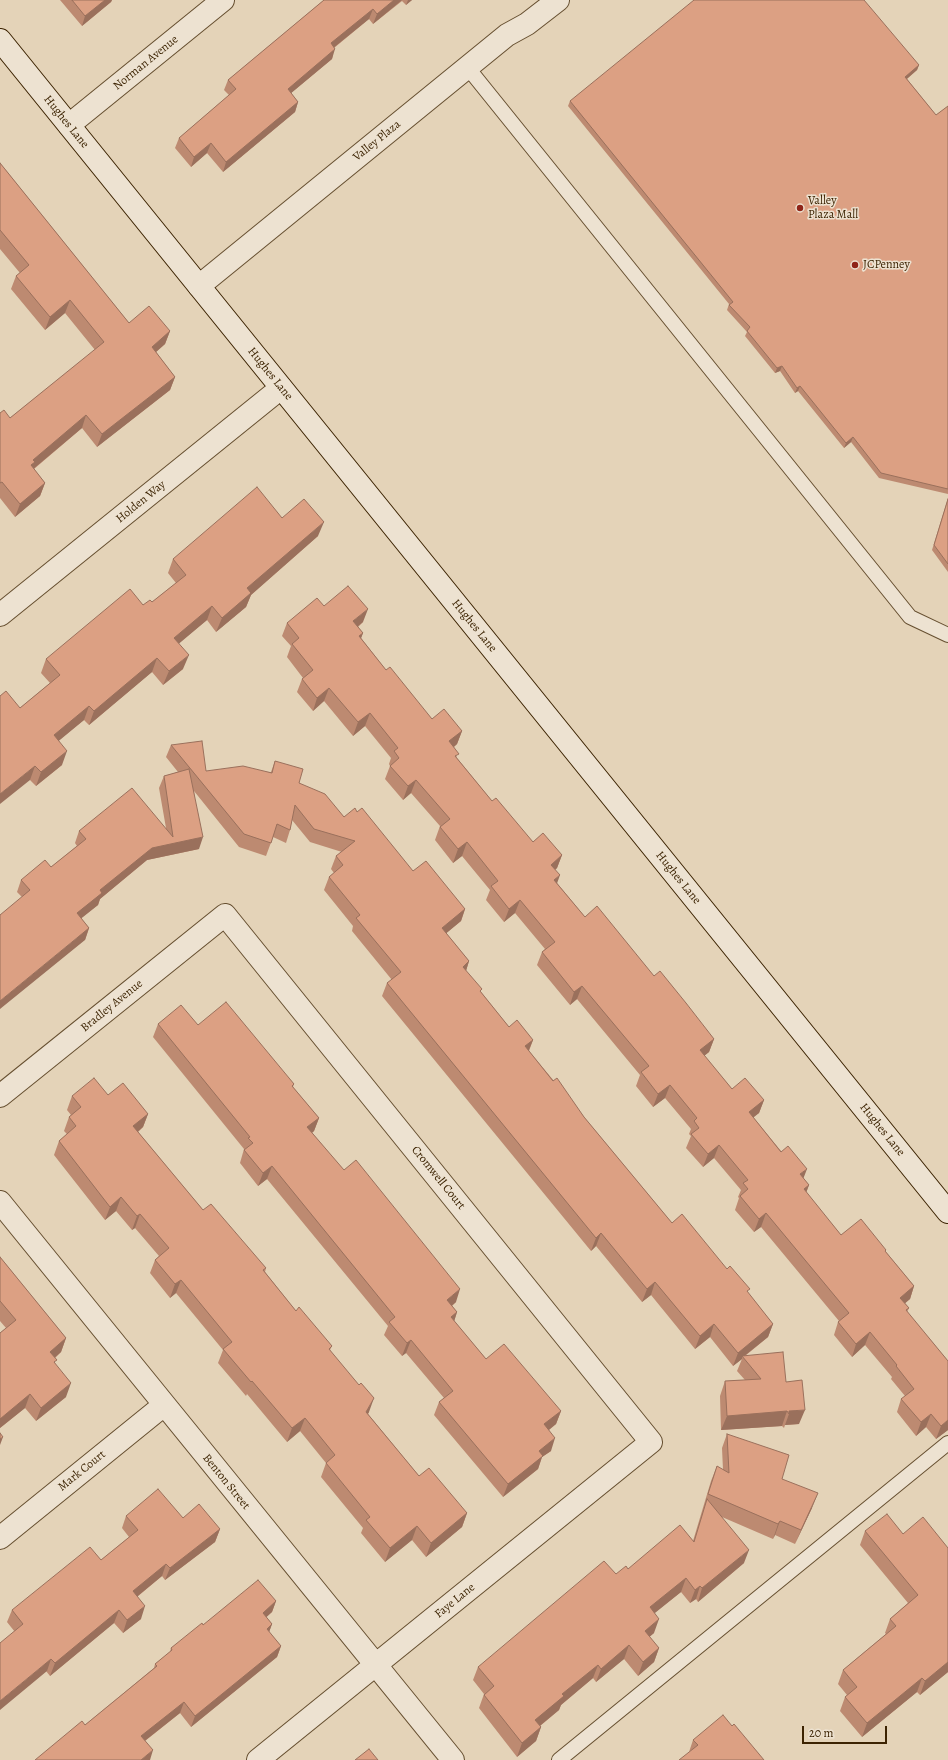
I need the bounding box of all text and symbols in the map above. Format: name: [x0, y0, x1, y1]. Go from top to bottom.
street label: Norman Avenue: [111, 32, 181, 94]
street label: Hughes Lane: [40, 93, 92, 151]
street label: Valley Plaza: [350, 117, 404, 165]
place label: Valley Plaza Mall: [808, 194, 858, 222]
marker: Valley Plaza Mall: [795, 203, 805, 213]
place label: JCPenney: [863, 258, 910, 272]
marker: JCPenney: [850, 260, 860, 270]
street label: Hughes Lane: [244, 345, 296, 403]
street label: Holden Way: [113, 478, 169, 526]
street label: Hughes Lane: [448, 597, 500, 655]
street label: Hughes Lane: [652, 849, 704, 907]
street label: Bradley Avenue: [78, 977, 146, 1035]
street label: Hughes Lane: [856, 1101, 908, 1159]
street label: Cromwell Court: [408, 1143, 468, 1213]
street label: Mark Court: [55, 1448, 109, 1494]
street label: Benton Street: [199, 1451, 253, 1513]
street label: Faye Lane: [432, 1580, 478, 1622]
scale bar: [804, 1718, 889, 1744]
text: 20 m: [809, 1725, 833, 1741]

